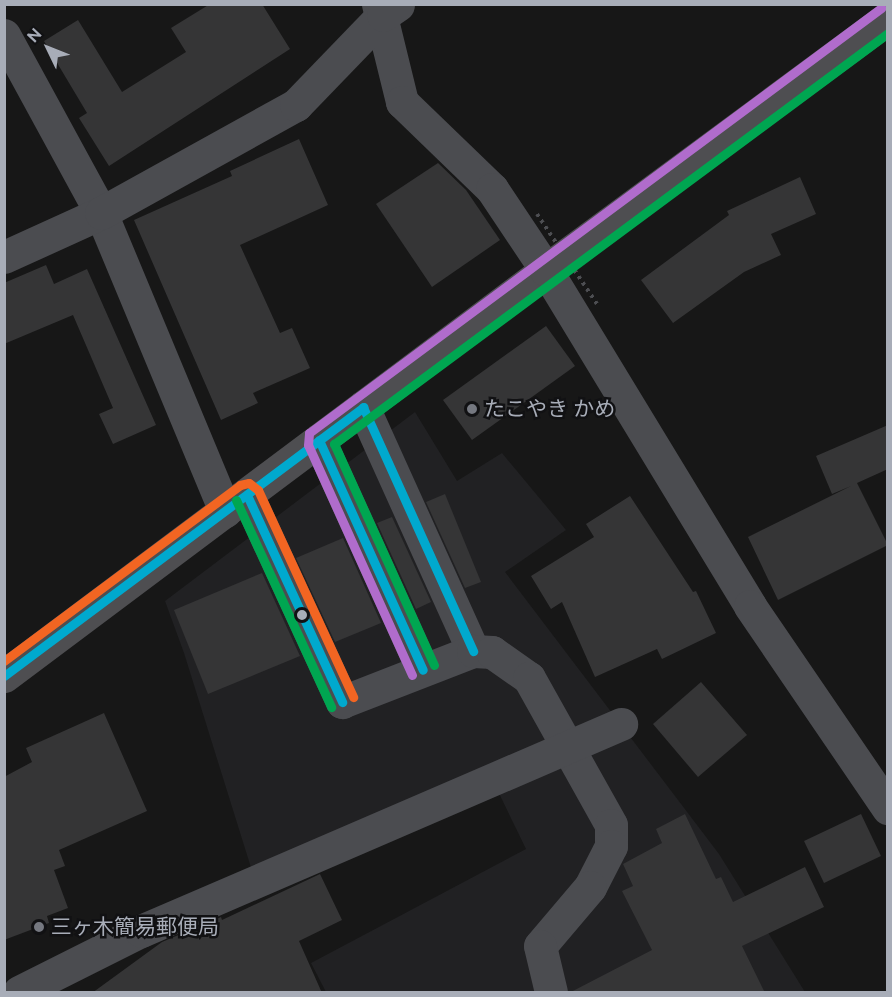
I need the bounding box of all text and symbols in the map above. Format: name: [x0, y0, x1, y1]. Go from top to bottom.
north arrow: [18, 18, 78, 78]
text: N: [23, 24, 46, 46]
place label: たこやき かめ: [484, 396, 615, 422]
marker: たこやき かめ: [465, 402, 479, 416]
unlabelled marker: [296, 609, 308, 621]
place label: 三ヶ木簡易郵便局: [51, 914, 219, 940]
marker: 三ヶ木簡易郵便局: [32, 920, 46, 934]

